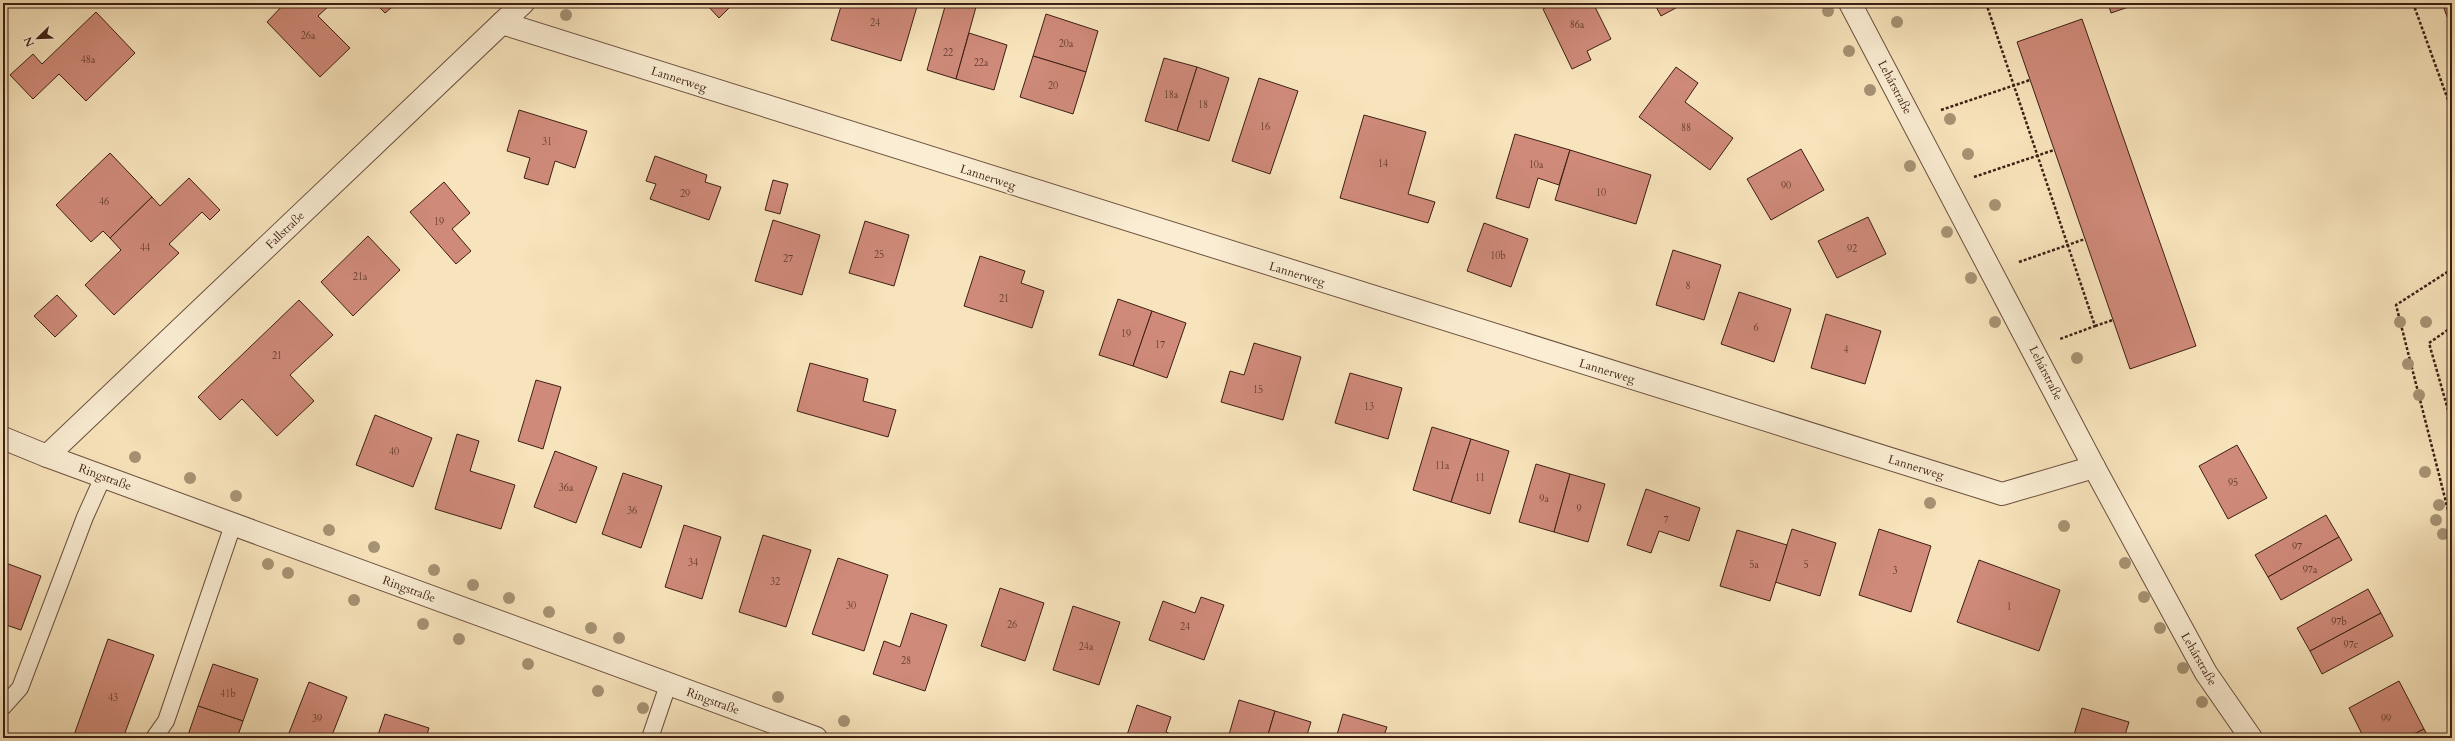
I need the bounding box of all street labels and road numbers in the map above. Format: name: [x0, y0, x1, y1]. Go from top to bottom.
street label: Lehárstraße: [1874, 57, 1916, 117]
street label: Lannerweg: [649, 62, 709, 96]
street label: Lannerweg: [958, 160, 1018, 194]
street label: Fallstraße: [262, 208, 308, 252]
street label: Lannerweg: [1267, 258, 1327, 290]
street label: Lehárstraße: [2026, 343, 2066, 403]
street label: Lannerweg: [1577, 355, 1637, 387]
street label: Lannerweg: [1886, 451, 1946, 483]
street label: Ringstraße: [76, 460, 134, 494]
street label: Ringstraße: [380, 572, 438, 606]
street label: Lehárstraße: [2177, 630, 2221, 688]
street label: Ringstraße: [684, 684, 742, 718]

